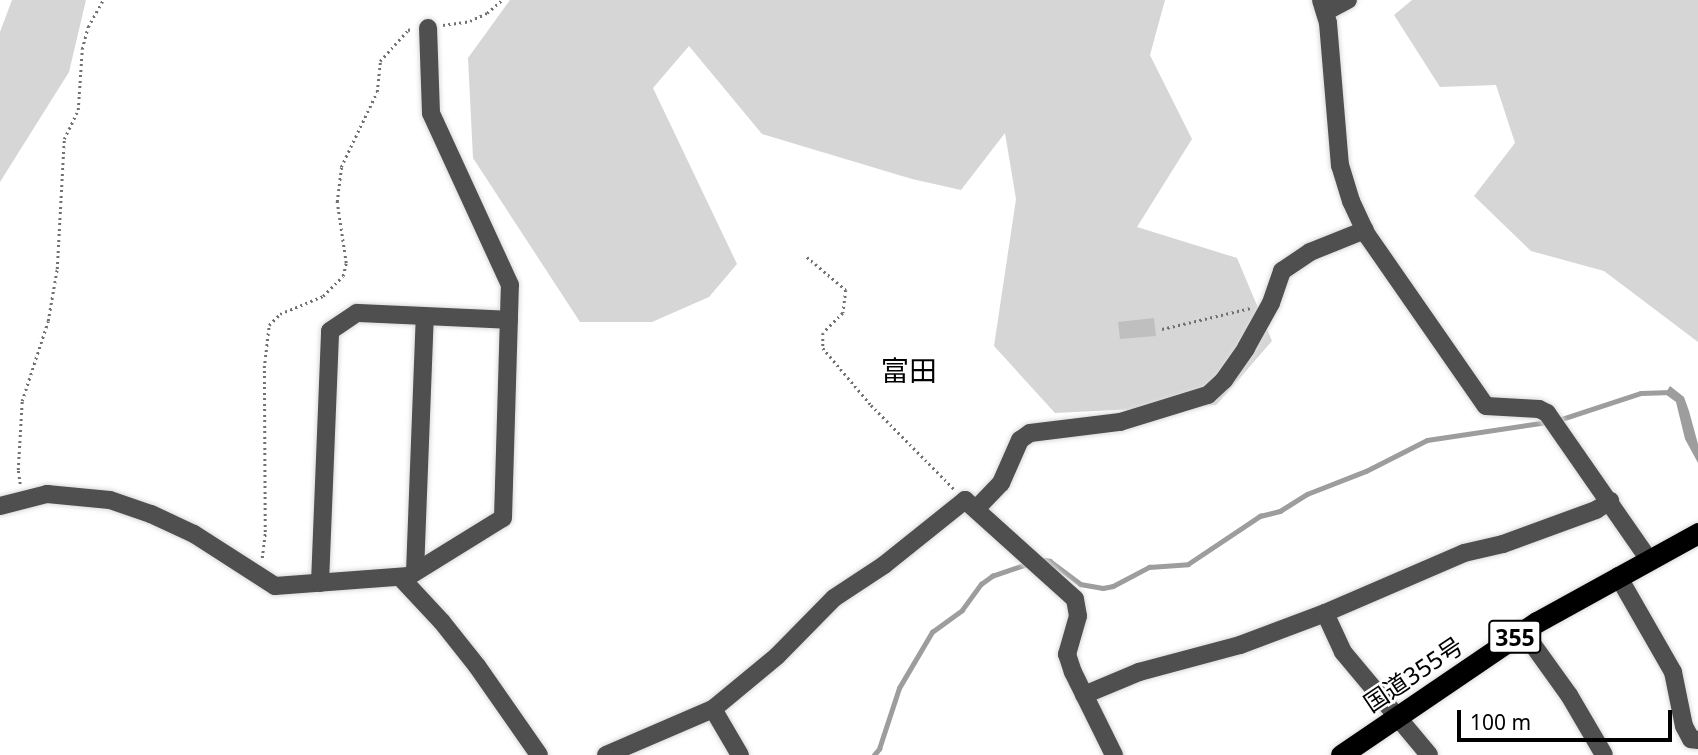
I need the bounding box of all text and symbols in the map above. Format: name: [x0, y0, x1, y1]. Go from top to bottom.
district label: 富田: [881, 353, 937, 387]
road number: 355: [1487, 618, 1543, 656]
street label: 国道355号: [1358, 630, 1468, 718]
scale bar: [1460, 696, 1675, 740]
text: 100 m: [1470, 708, 1531, 736]

